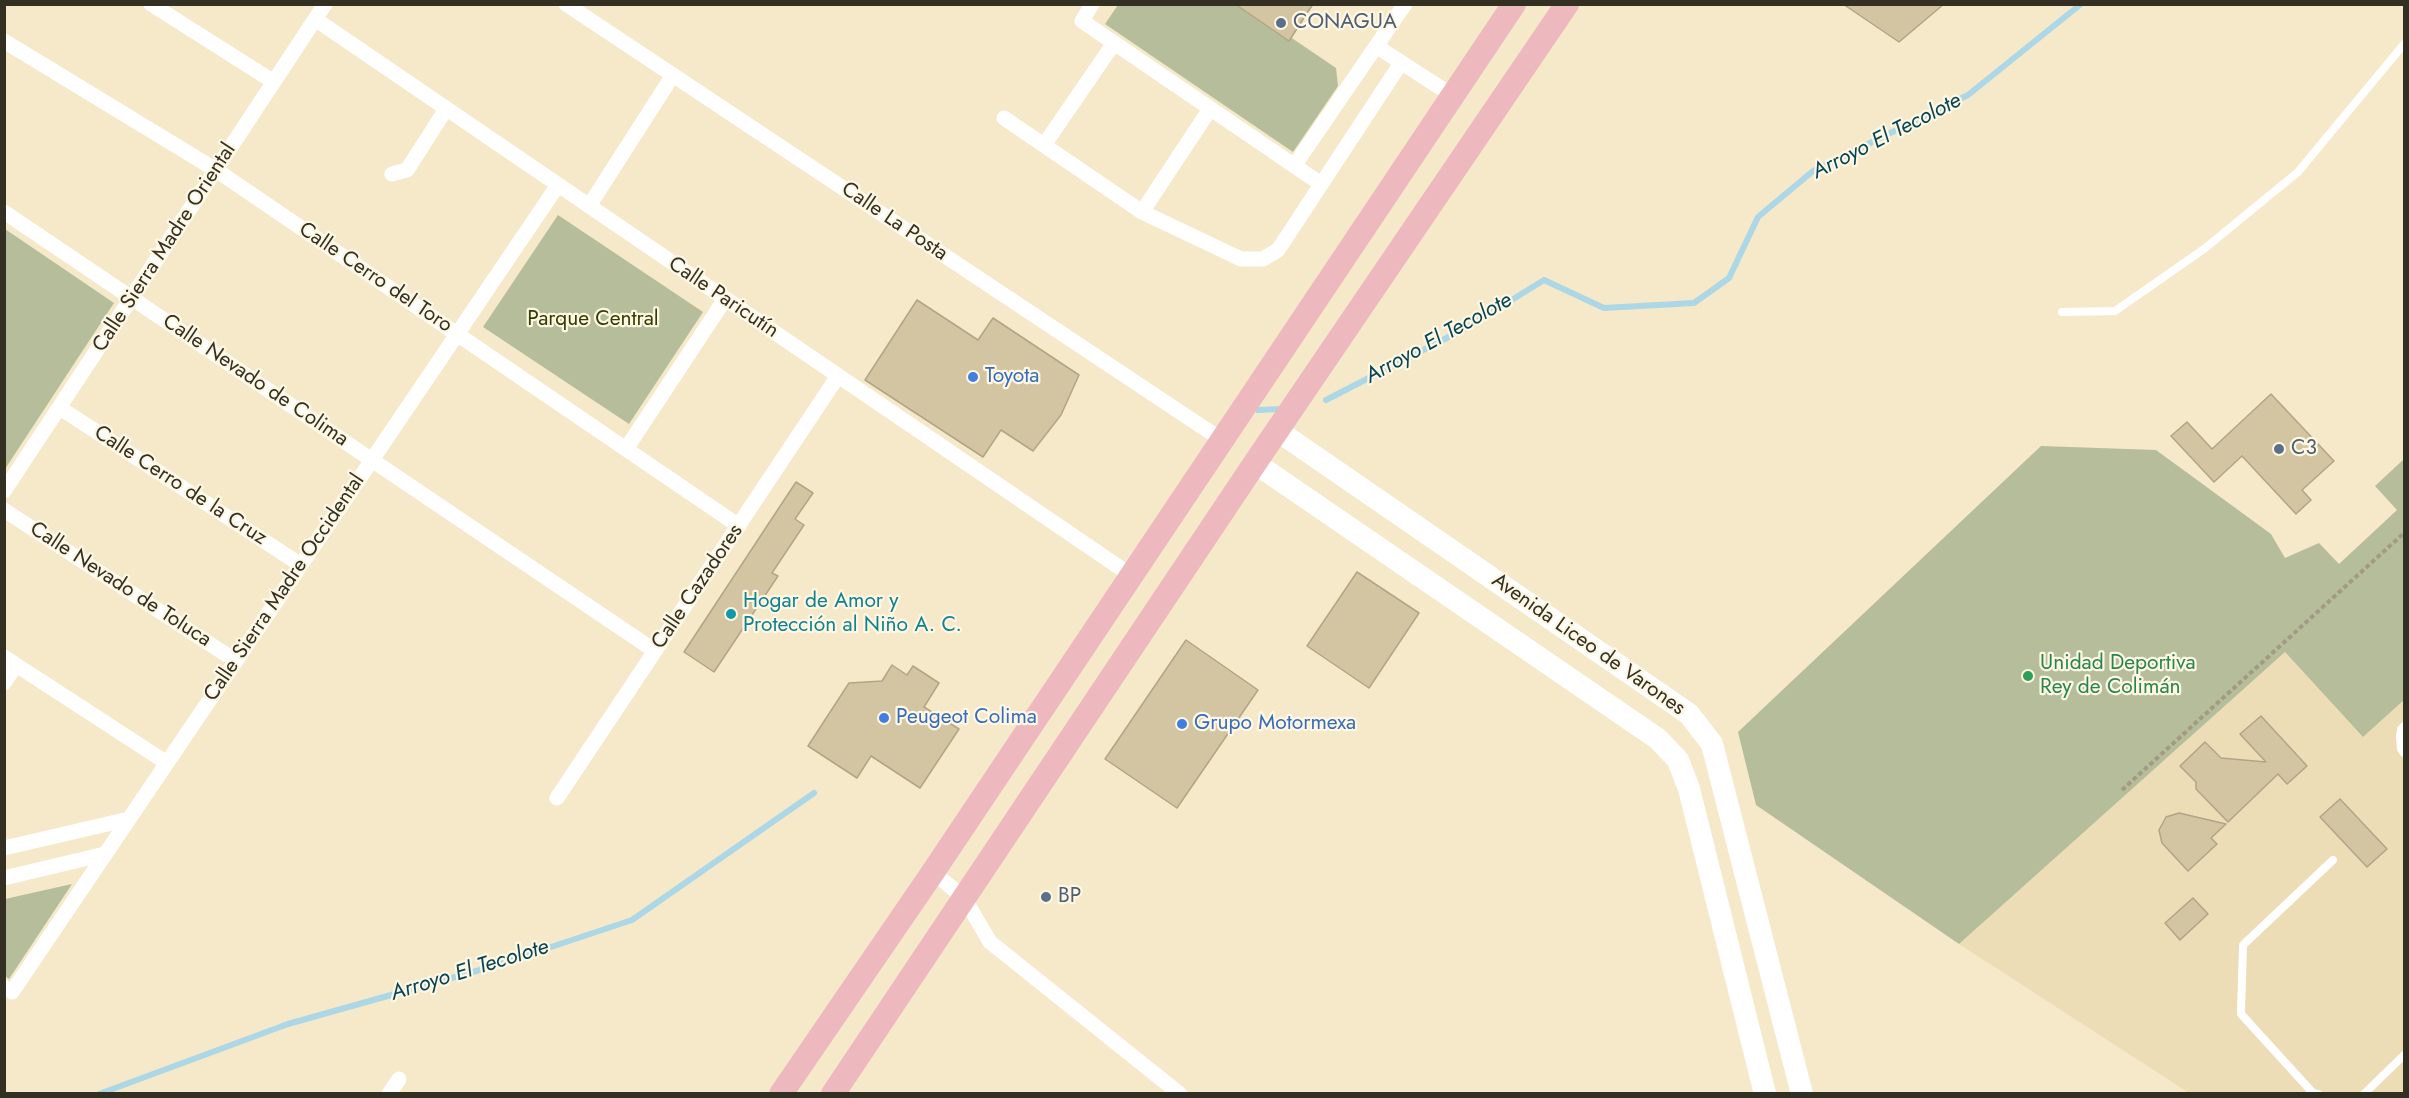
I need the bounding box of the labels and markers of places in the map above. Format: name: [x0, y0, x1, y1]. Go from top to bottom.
place label: CONAGUA: [1293, 10, 1397, 36]
marker: CONAGUA: [1274, 16, 1288, 30]
place label: Toyota: [985, 364, 1039, 390]
marker: Toyota: [966, 370, 980, 384]
place label: C3: [2291, 436, 2317, 462]
marker: C3: [2272, 442, 2286, 456]
place label: Hogar de Amor y Protección al Niño A. C.: [743, 589, 962, 639]
marker: Hogar de Amor y Protección al Niño A. C.: [724, 607, 738, 621]
place label: Unidad Deportiva Rey de Colimán: [2040, 651, 2196, 701]
marker: Unidad Deportiva Rey de Colimán: [2021, 669, 2035, 683]
place label: Peugeot Colima: [896, 705, 1037, 731]
marker: Peugeot Colima: [877, 711, 891, 725]
place label: Grupo Motormexa: [1194, 711, 1356, 737]
marker: Grupo Motormexa: [1175, 717, 1189, 731]
place label: BP: [1058, 884, 1081, 910]
marker: BP: [1039, 890, 1053, 904]

